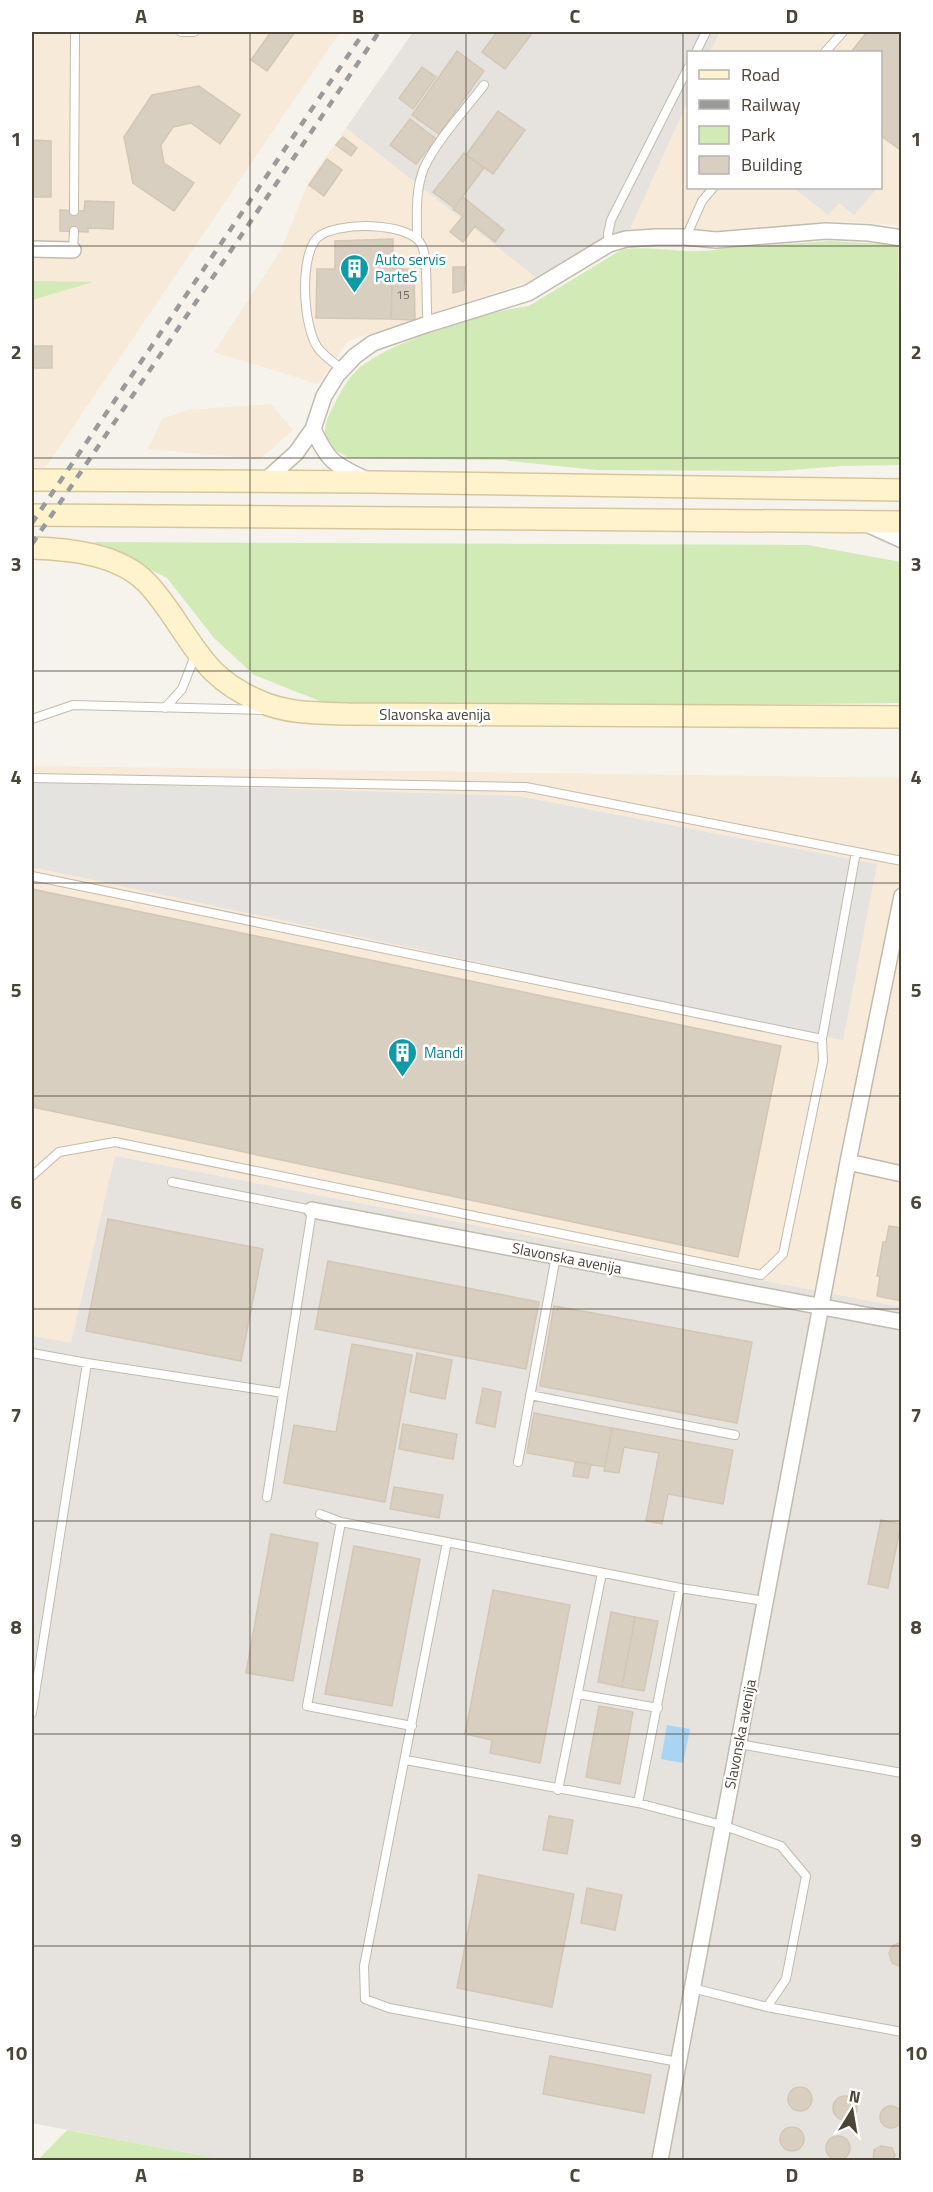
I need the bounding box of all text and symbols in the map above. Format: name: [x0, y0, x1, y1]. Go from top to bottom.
text: A: [135, 0, 147, 31]
text: B: [352, 0, 364, 31]
text: C: [570, 0, 581, 31]
text: D: [786, 0, 798, 31]
legend: [687, 51, 882, 189]
text: Road: [741, 61, 780, 88]
text: Railway: [741, 91, 801, 118]
text: Park: [741, 121, 776, 148]
text: 1: [10, 123, 22, 154]
text: 1: [910, 123, 922, 154]
text: Building: [741, 151, 802, 178]
place label: Auto servis ParteS: [375, 248, 446, 288]
building icon: Auto servis ParteS: [338, 252, 370, 294]
house number: 15: [396, 285, 410, 304]
text: 2: [10, 336, 22, 367]
text: 2: [910, 336, 922, 367]
text: 3: [10, 548, 22, 579]
text: 3: [910, 548, 922, 579]
street label: Slavonska avenija: [379, 703, 491, 726]
text: 4: [10, 761, 22, 792]
text: 4: [910, 761, 922, 792]
text: 5: [10, 974, 22, 1005]
text: 5: [910, 974, 922, 1005]
building icon: Mandi: [387, 1036, 419, 1078]
place label: Mandi: [424, 1041, 463, 1064]
text: 6: [10, 1186, 22, 1217]
text: 6: [910, 1186, 922, 1217]
street label: Slavonska avenija: [510, 1236, 624, 1280]
text: 7: [10, 1399, 22, 1430]
text: 7: [910, 1399, 922, 1430]
text: 8: [10, 1611, 22, 1642]
text: 8: [910, 1611, 922, 1642]
street label: Slavonska avenija: [718, 1677, 762, 1791]
text: 9: [10, 1824, 22, 1855]
text: 9: [910, 1824, 922, 1855]
text: 10: [5, 2037, 27, 2068]
text: 10: [905, 2037, 927, 2068]
north arrow: [822, 2081, 882, 2141]
text: N: [847, 2083, 863, 2109]
text: A: [135, 2159, 147, 2190]
text: B: [352, 2159, 364, 2190]
text: C: [570, 2159, 581, 2190]
text: D: [786, 2159, 798, 2190]

